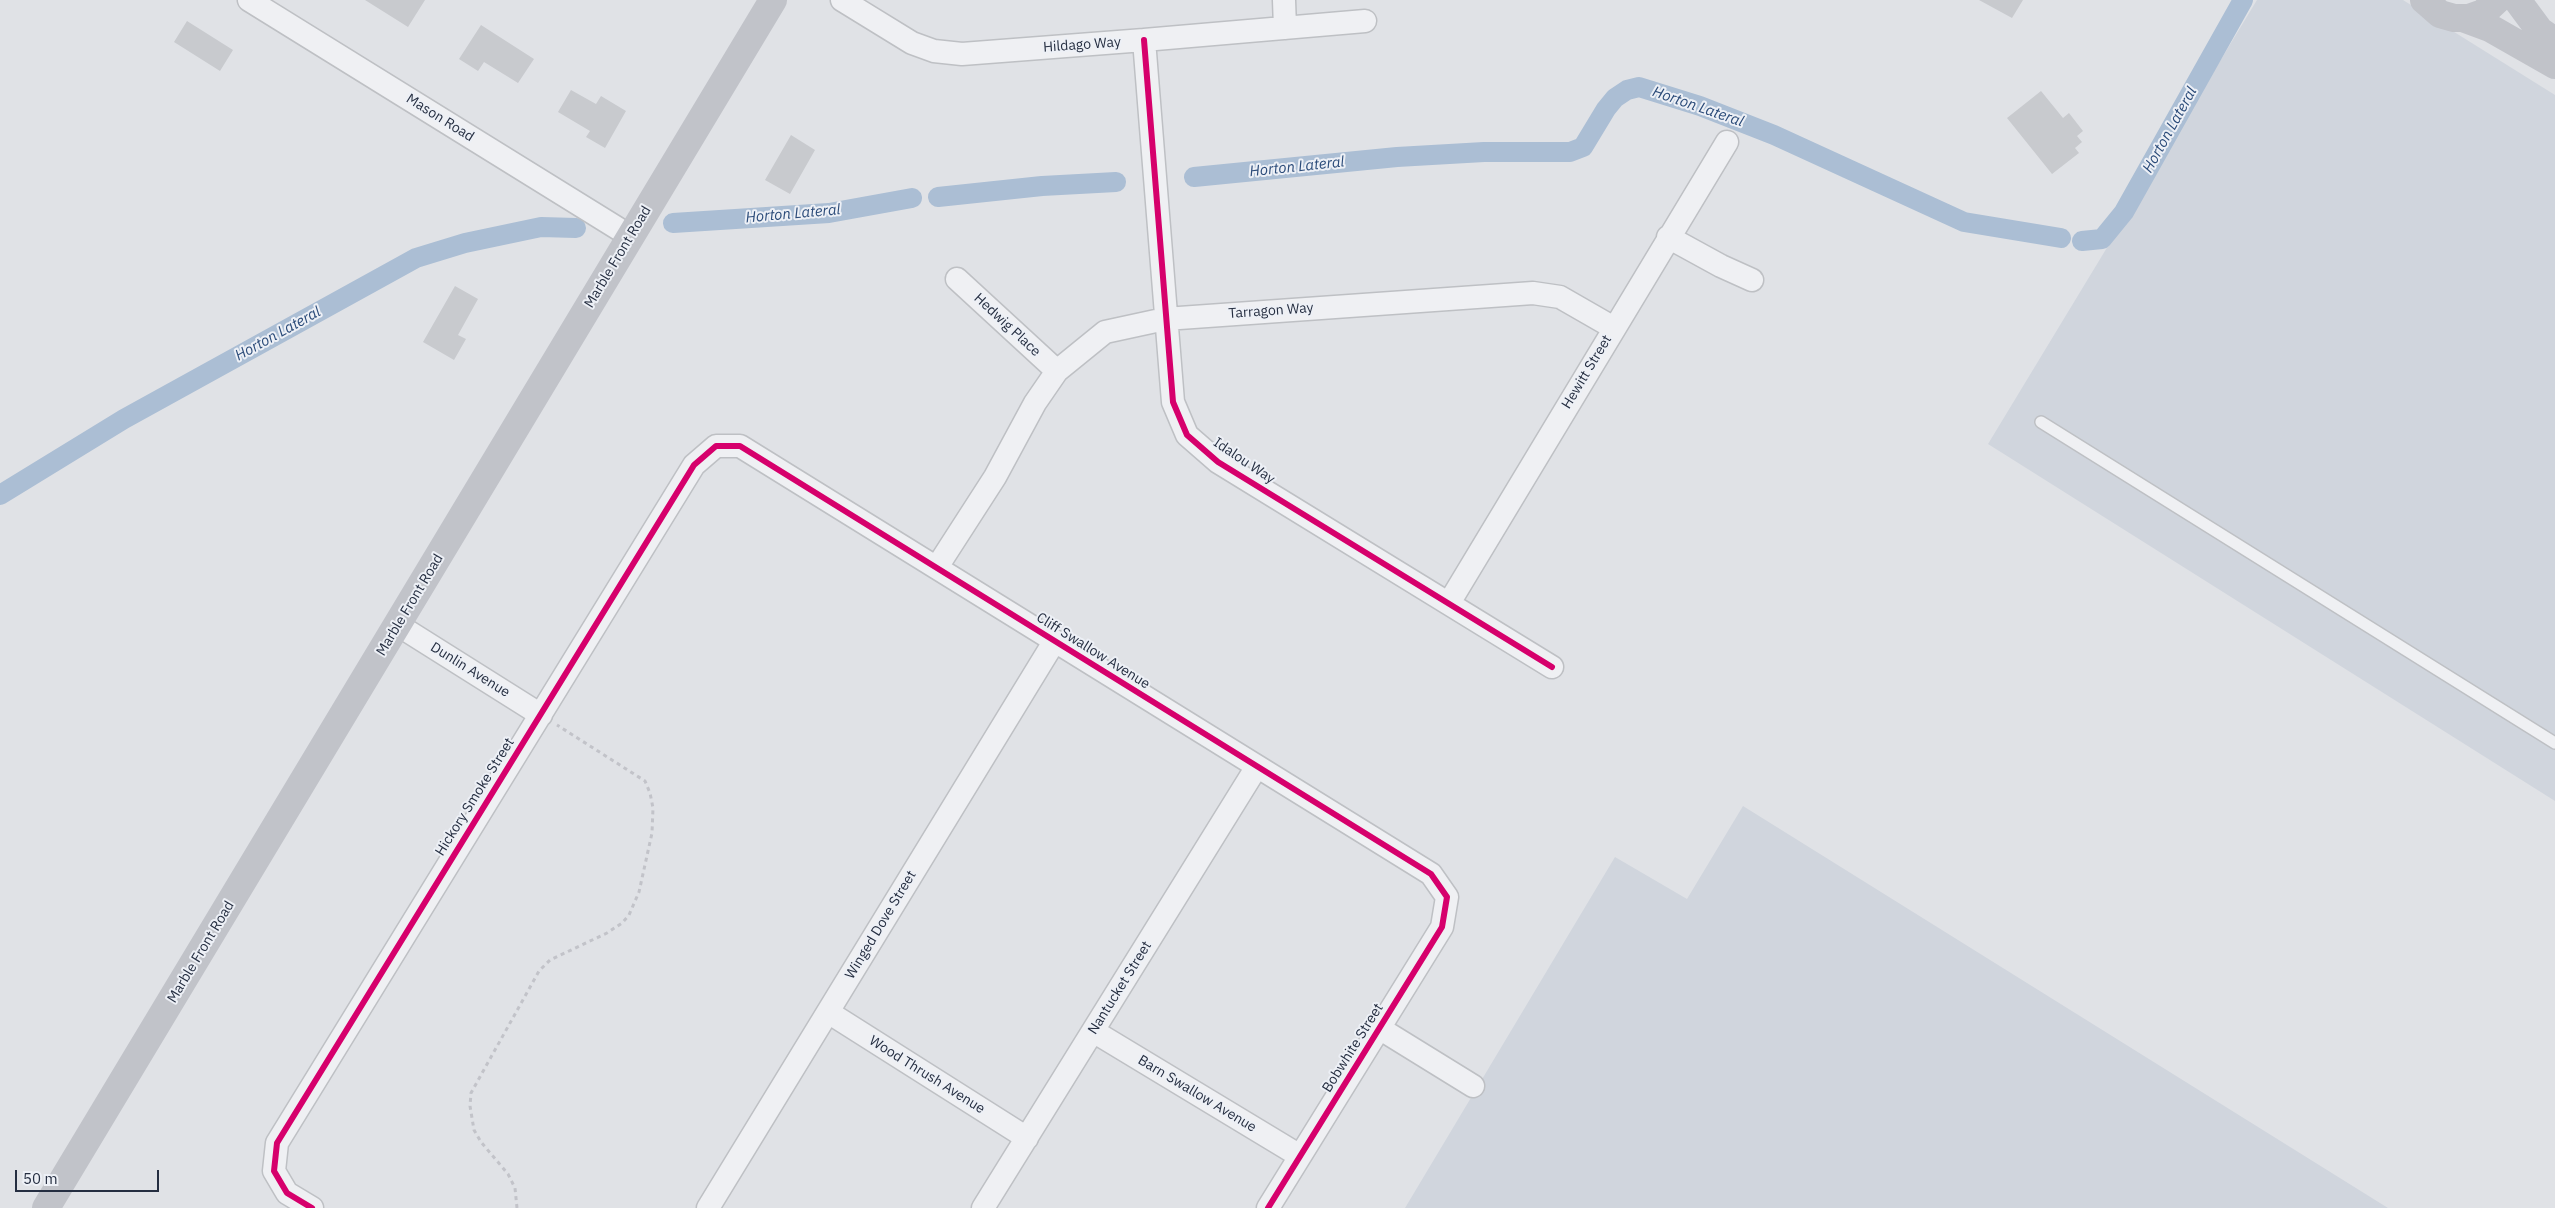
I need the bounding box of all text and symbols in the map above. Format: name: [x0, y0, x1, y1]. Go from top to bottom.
street label: Hildago Way: [1043, 34, 1121, 56]
water label: Horton Lateral: [1650, 83, 1746, 131]
water label: Horton Lateral: [2139, 84, 2201, 176]
street label: Mason Road: [403, 90, 477, 146]
water label: Horton Lateral: [1249, 153, 1345, 181]
water label: Horton Lateral: [745, 201, 841, 227]
street label: Marble Front Road: [581, 203, 655, 311]
street label: Hedwig Place: [970, 290, 1044, 360]
street label: Tarragon Way: [1228, 300, 1314, 322]
water label: Horton Lateral: [232, 303, 324, 365]
street label: Hewitt Street: [1558, 332, 1616, 412]
street label: Idalou Way: [1210, 434, 1278, 488]
street label: Marble Front Road: [373, 551, 447, 659]
street label: Cliff Swallow Avenue: [1033, 609, 1153, 693]
street label: Dunlin Avenue: [427, 639, 513, 701]
street label: Hickory Smoke Street: [432, 735, 518, 859]
street label: Winged Dove Street: [842, 868, 920, 982]
street label: Marble Front Road: [164, 898, 238, 1006]
street label: Nantucket Street: [1085, 938, 1155, 1038]
street label: Bobwhite Street: [1319, 1001, 1387, 1095]
street label: Wood Thrush Avenue: [866, 1033, 988, 1117]
street label: Barn Swallow Avenue: [1135, 1052, 1259, 1136]
scale bar: [18, 1160, 161, 1192]
text: 50 m: [23, 1169, 58, 1188]

